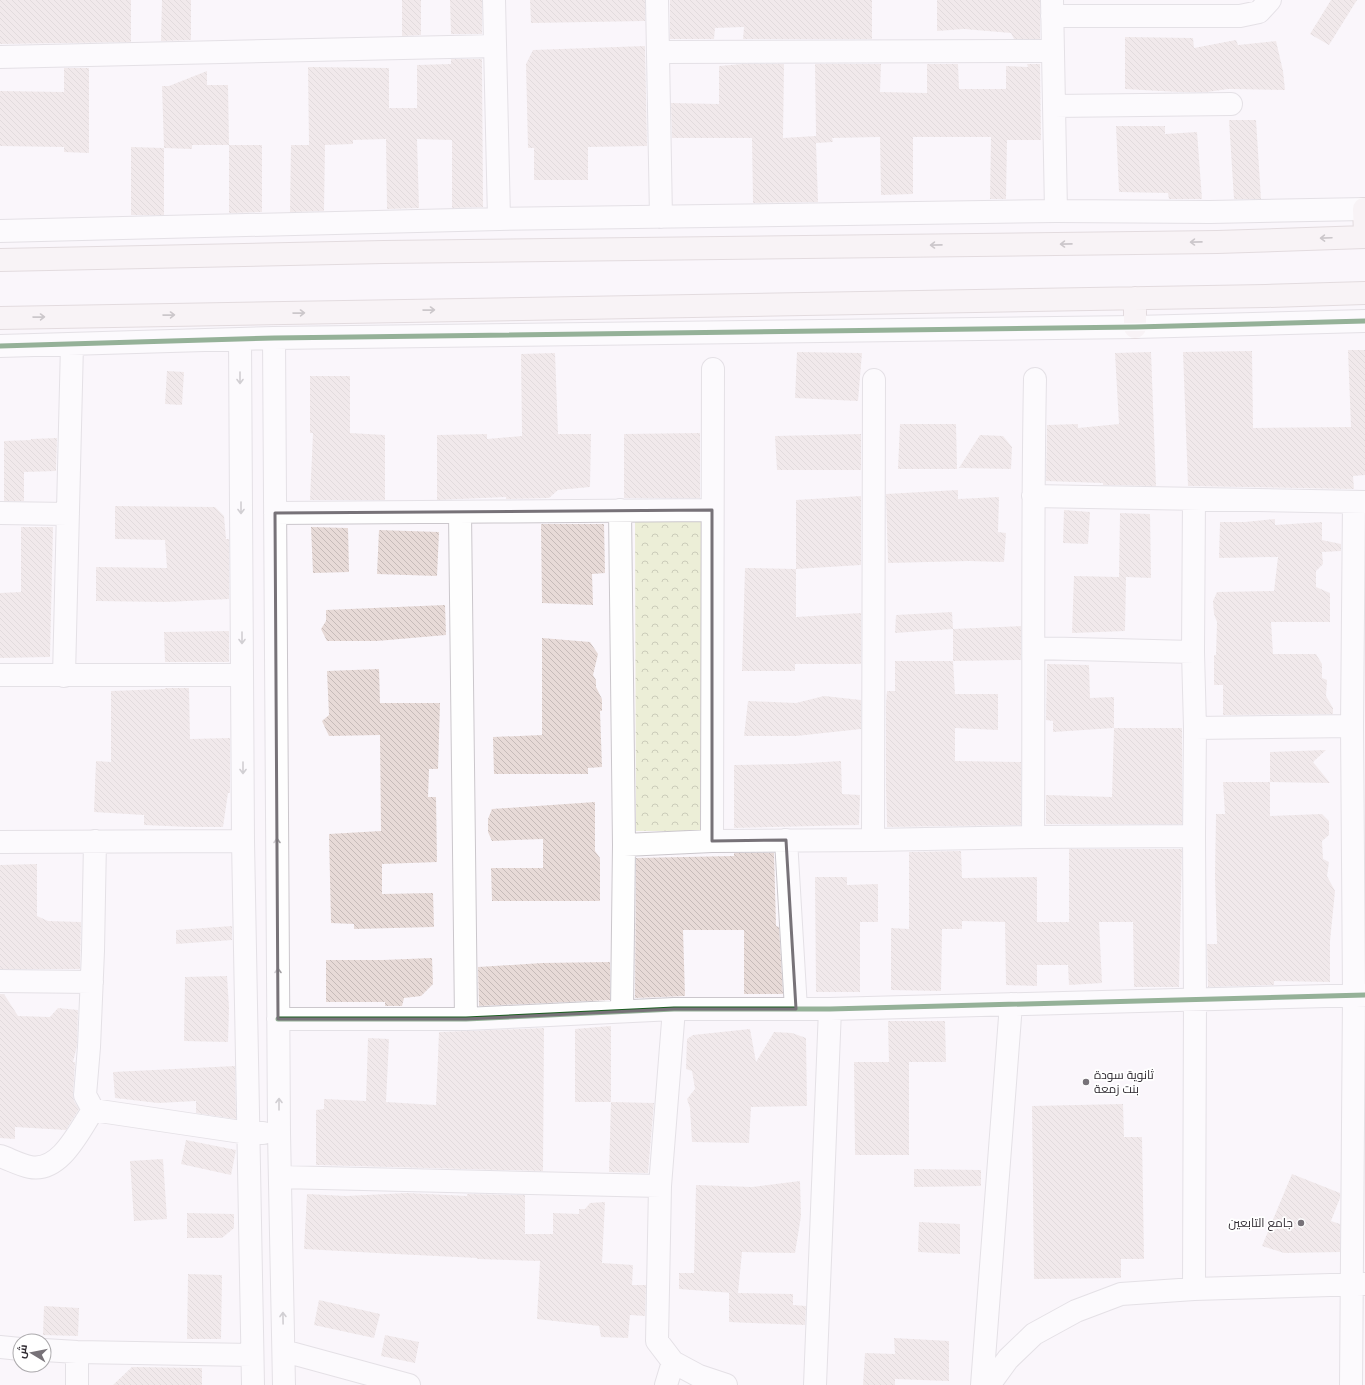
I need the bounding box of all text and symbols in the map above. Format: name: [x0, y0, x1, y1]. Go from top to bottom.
one-way arrow: [1320, 234, 1333, 242]
one-way arrow: [1190, 238, 1203, 246]
one-way arrow: [1060, 240, 1073, 248]
one-way arrow: [930, 242, 943, 249]
one-way arrow: [422, 306, 435, 314]
one-way arrow: [292, 309, 305, 316]
one-way arrow: [162, 311, 175, 319]
one-way arrow: [32, 313, 45, 321]
one-way arrow: [236, 371, 244, 384]
one-way arrow: [237, 501, 245, 514]
one-way arrow: [238, 631, 246, 644]
one-way arrow: [239, 761, 247, 774]
one-way arrow: [273, 838, 281, 851]
one-way arrow: [274, 968, 282, 981]
place label: ثانوية سودة بنت زمعة: [1094, 1068, 1154, 1096]
marker: ثانوية سودة بنت زمعة: [1081, 1077, 1091, 1087]
one-way arrow: [275, 1098, 283, 1111]
place label: جامع التابعين: [1228, 1216, 1293, 1231]
marker: جامع التابعين: [1296, 1218, 1306, 1228]
one-way arrow: [279, 1312, 287, 1325]
north arrow: [12, 1333, 52, 1373]
text: ش: [15, 1343, 30, 1359]

